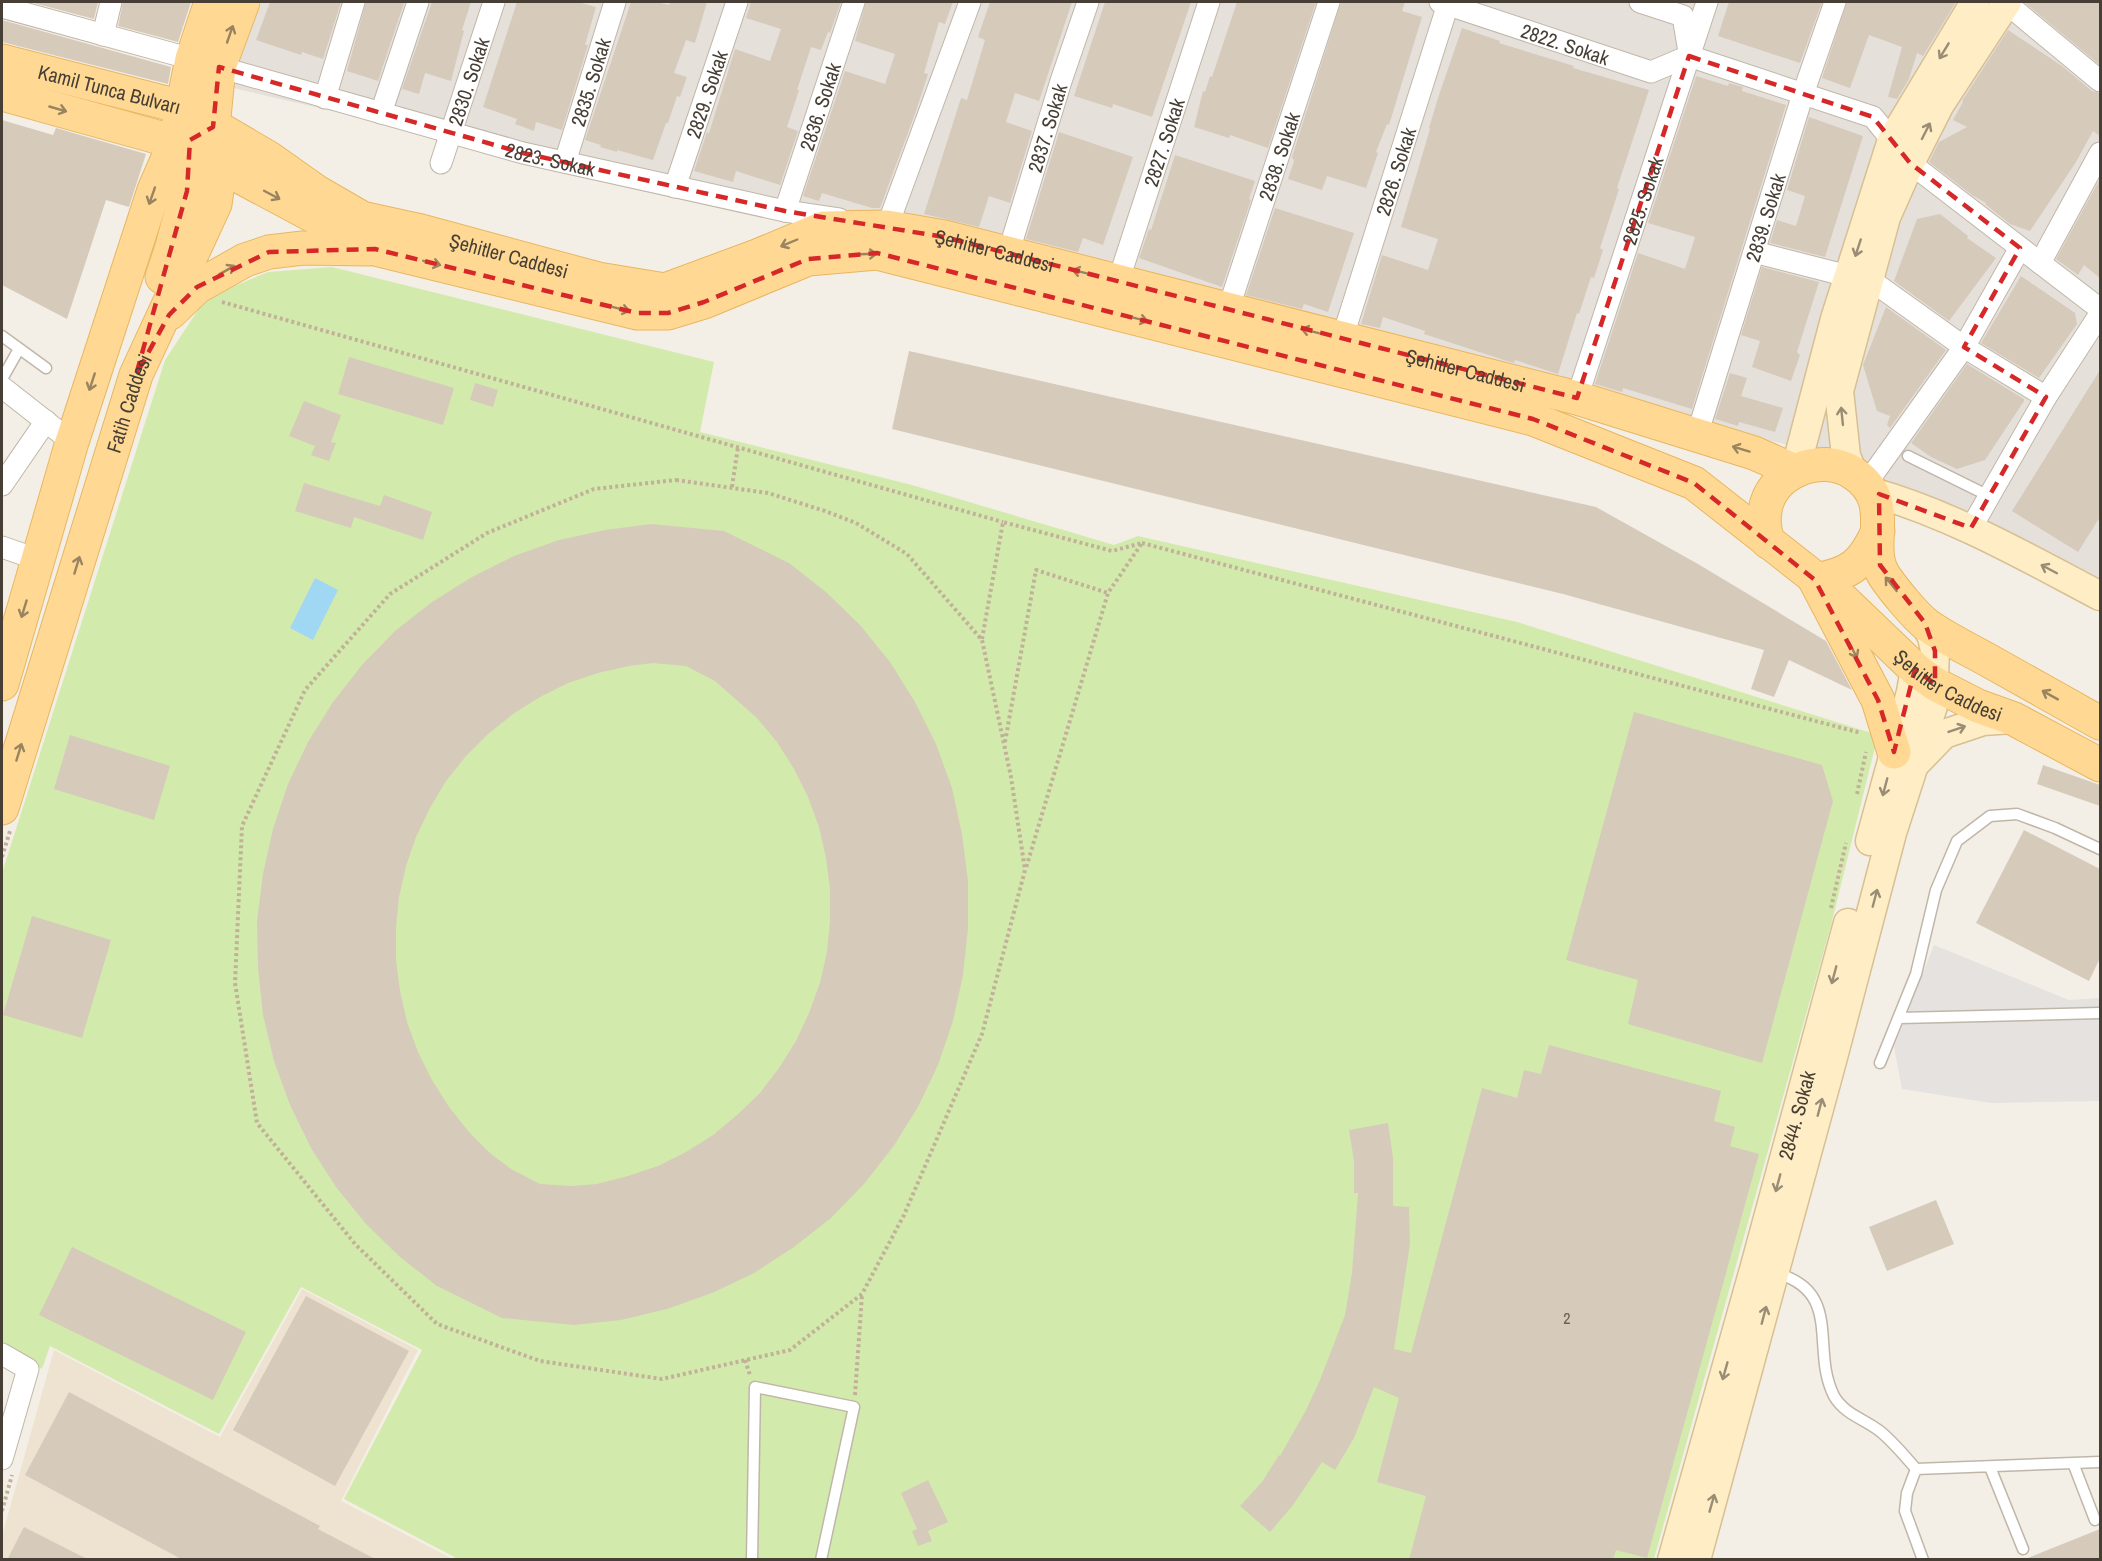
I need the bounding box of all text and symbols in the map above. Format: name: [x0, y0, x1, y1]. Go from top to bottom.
street label: 2822. Sokak: [1518, 16, 1614, 71]
one-way arrow: [226, 25, 237, 44]
street label: 2830. Sokak: [441, 33, 495, 129]
street label: 2835. Sokak: [564, 33, 617, 129]
one-way arrow: [1938, 42, 1950, 59]
street label: 2829. Sokak: [679, 46, 734, 142]
street label: Kamil Tunca Bulvarı: [35, 57, 184, 120]
street label: 2836. Sokak: [792, 58, 847, 154]
street label: 2837. Sokak: [1020, 79, 1073, 175]
street label: 2827. Sokak: [1136, 94, 1191, 190]
one-way arrow: [48, 104, 67, 116]
street label: 2838. Sokak: [1251, 108, 1306, 204]
one-way arrow: [1921, 122, 1932, 140]
street label: 2826. Sokak: [1368, 123, 1422, 219]
street label: 2823. Sokak: [502, 135, 599, 182]
street label: 2825. Sokak: [1615, 152, 1669, 248]
street label: 2839. Sokak: [1738, 169, 1791, 265]
one-way arrow: [146, 186, 157, 205]
one-way arrow: [263, 189, 280, 201]
street label: Şehitler Caddesi: [933, 222, 1057, 278]
street label: Şehitler Caddesi: [446, 226, 571, 284]
one-way arrow: [780, 238, 799, 249]
one-way arrow: [1851, 238, 1862, 257]
one-way arrow: [858, 248, 878, 259]
one-way arrow: [422, 258, 441, 270]
one-way arrow: [218, 264, 235, 276]
one-way arrow: [1071, 266, 1090, 278]
one-way arrow: [611, 304, 630, 316]
one-way arrow: [1129, 314, 1148, 325]
one-way arrow: [1301, 325, 1320, 337]
street label: Şehitler Caddesi: [1403, 342, 1528, 398]
street label: Fatih Caddesi: [99, 349, 157, 456]
one-way arrow: [85, 372, 96, 391]
one-way arrow: [1836, 406, 1847, 426]
one-way arrow: [1732, 443, 1751, 454]
one-way arrow: [72, 556, 83, 575]
one-way arrow: [2040, 563, 2058, 574]
one-way arrow: [1885, 577, 1898, 593]
one-way arrow: [18, 599, 29, 618]
one-way arrow: [1847, 640, 1859, 658]
street label: Şehitler Caddesi: [1889, 643, 2006, 727]
one-way arrow: [2041, 688, 2058, 700]
one-way arrow: [1947, 723, 1966, 734]
one-way arrow: [14, 743, 25, 762]
one-way arrow: [1879, 777, 1890, 796]
one-way arrow: [1870, 889, 1881, 908]
one-way arrow: [1828, 965, 1839, 984]
street label: 2844. Sokak: [1771, 1067, 1821, 1163]
one-way arrow: [1815, 1097, 1826, 1116]
one-way arrow: [1772, 1173, 1783, 1192]
one-way arrow: [1758, 1306, 1770, 1325]
house number: 2: [1563, 1307, 1571, 1329]
one-way arrow: [1719, 1361, 1731, 1380]
one-way arrow: [1707, 1494, 1718, 1513]

